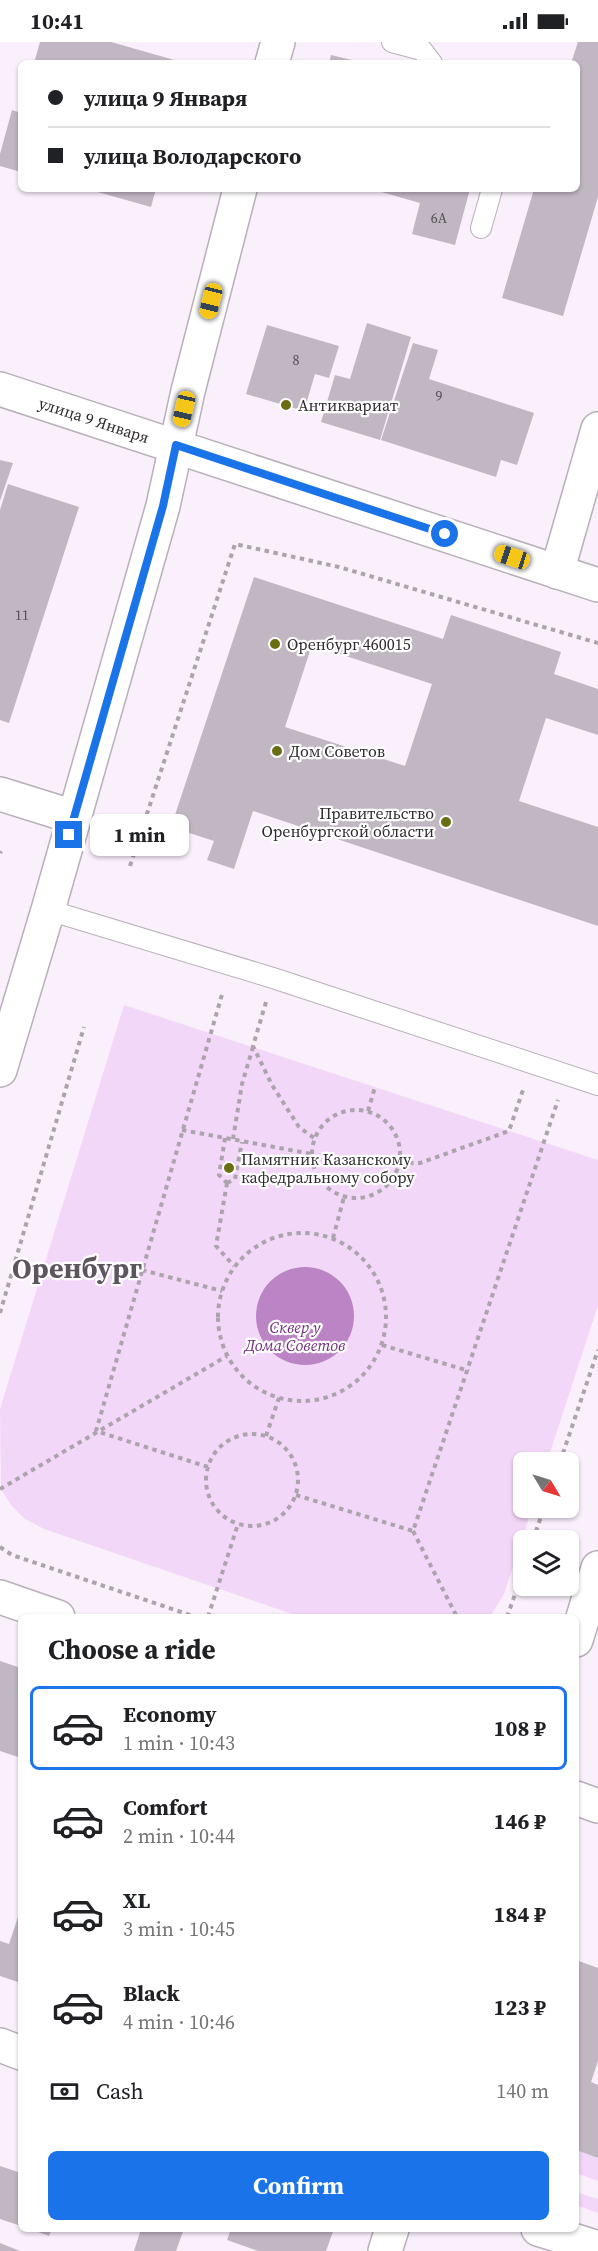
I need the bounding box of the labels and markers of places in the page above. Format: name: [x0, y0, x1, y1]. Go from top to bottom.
place label: Антиквариат: [298, 394, 399, 416]
marker: Антиквариат: [279, 398, 293, 412]
place label: Оренбург 460015: [287, 633, 411, 655]
marker: Оренбург 460015: [268, 637, 282, 651]
place label: Дом Советов: [289, 740, 385, 762]
marker: Дом Советов: [270, 744, 284, 758]
place label: Правительство Оренбургской области: [262, 802, 434, 842]
marker: Правительство Оренбургской области: [439, 815, 453, 829]
place label: Памятник Казанскому кафедральному собору: [241, 1148, 415, 1188]
marker: Памятник Казанскому кафедральному собору: [222, 1161, 236, 1175]

